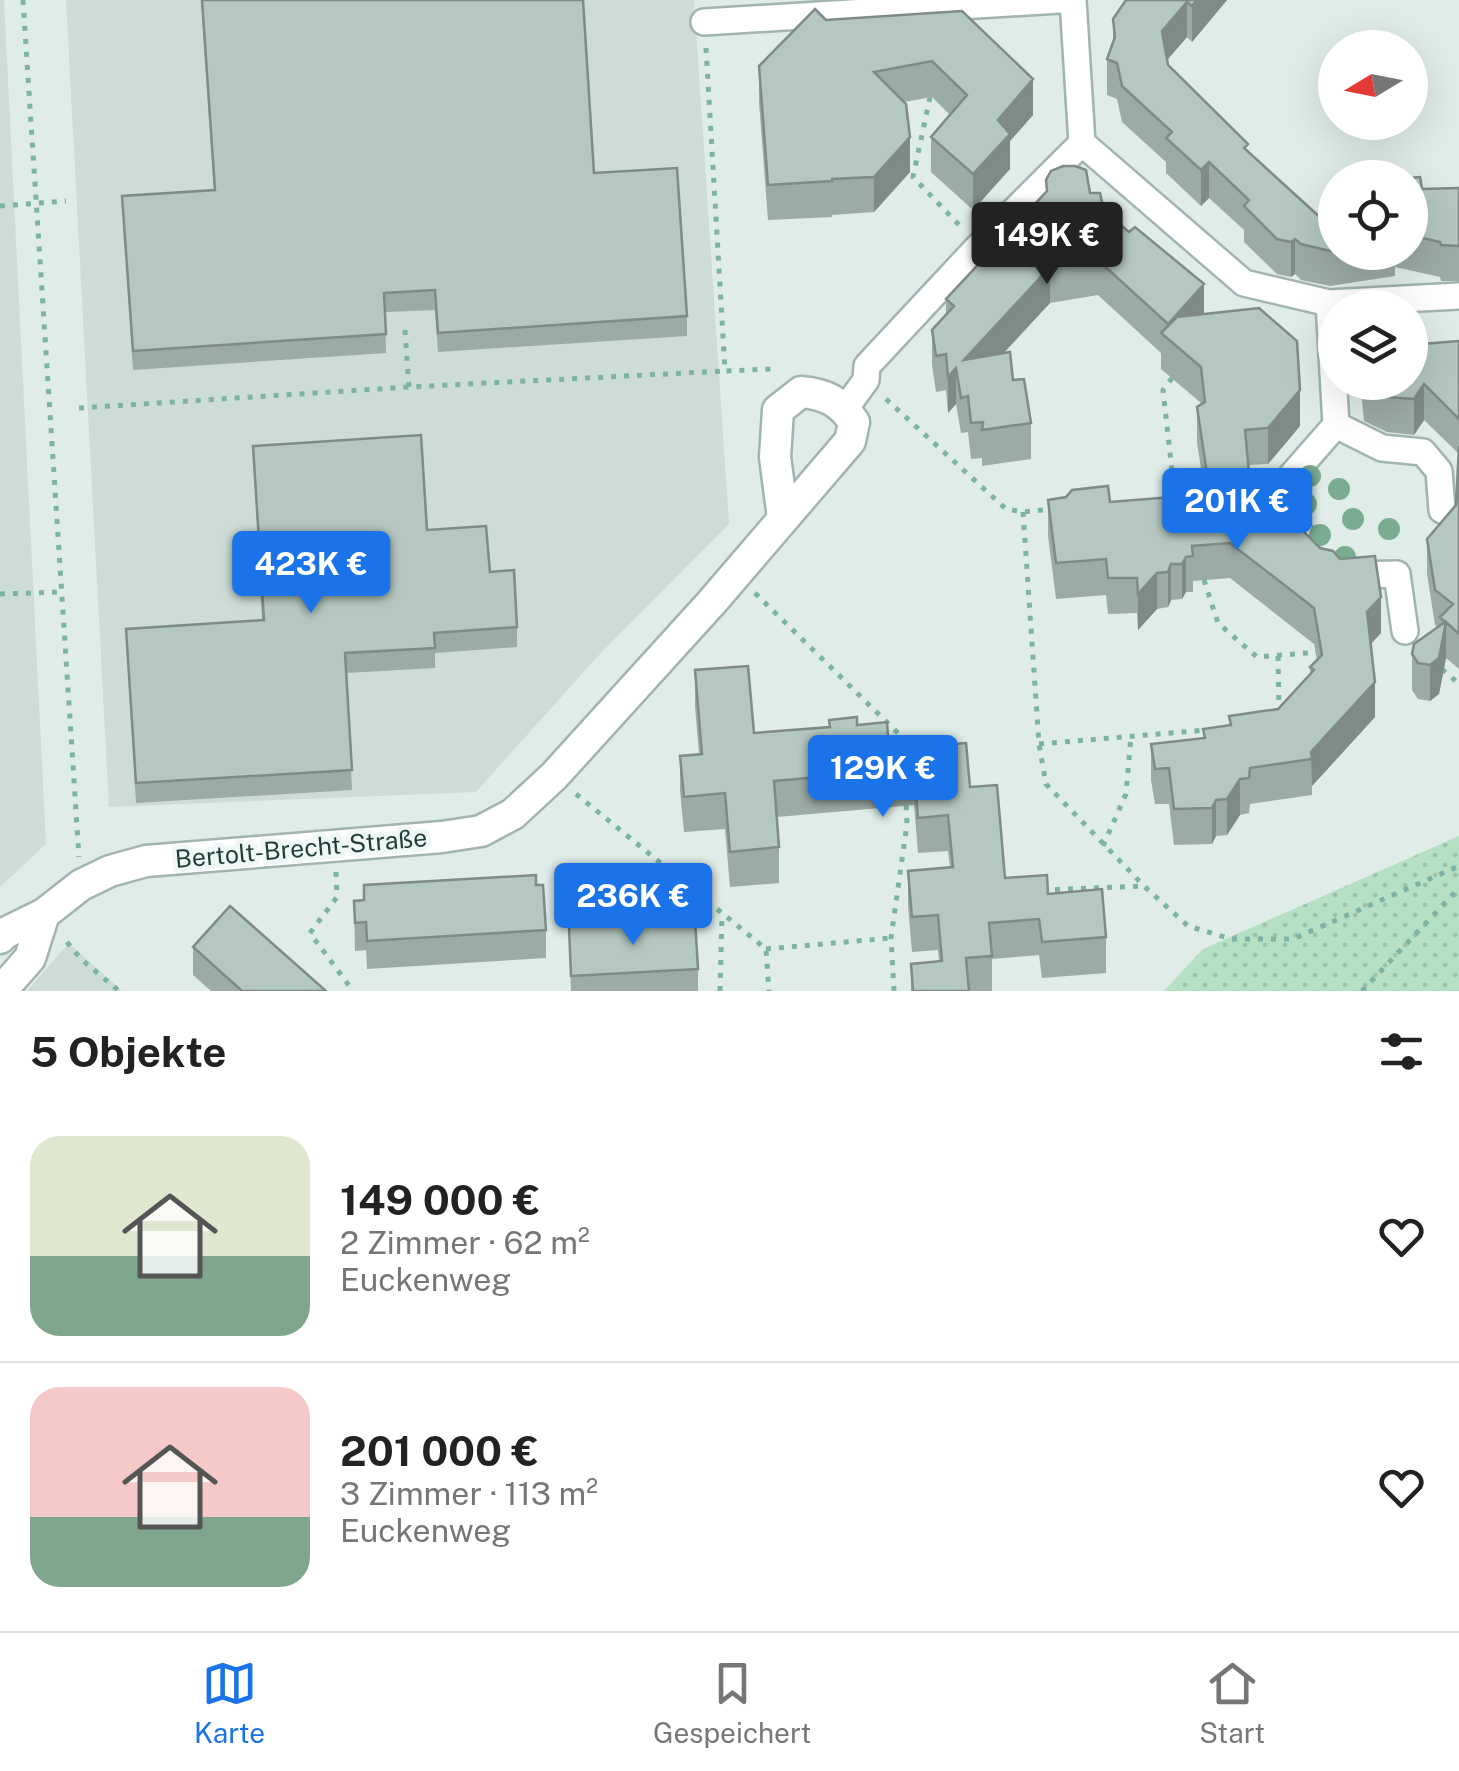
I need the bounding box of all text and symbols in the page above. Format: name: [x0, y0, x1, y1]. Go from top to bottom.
north arrow: [1318, 30, 1428, 140]
map controls: [1318, 30, 1428, 400]
button: locate: [1318, 160, 1428, 270]
pin: 149K €: [966, 202, 1128, 287]
text: 149K €: [994, 216, 1100, 253]
button: layers: [1318, 290, 1428, 400]
pin: 201K €: [1156, 468, 1318, 553]
text: 201K €: [1184, 482, 1290, 519]
pin: 423K €: [230, 531, 392, 616]
text: 423K €: [254, 545, 368, 582]
pin: 129K €: [802, 735, 964, 820]
text: 129K €: [830, 749, 936, 786]
street label: Bertolt-Brecht-Straße: [174, 822, 428, 874]
pin: 236K €: [552, 863, 714, 948]
text: 236K €: [576, 877, 690, 914]
icon: filters: [1374, 1024, 1429, 1079]
text: 5 Objekte: [30, 1027, 226, 1076]
text: 149 000 €: [340, 1175, 540, 1224]
icon: home: [110, 1176, 230, 1296]
icon: heart: [1374, 1209, 1429, 1264]
text: 2 Zimmer · 62 m²: [340, 1224, 590, 1261]
text: Euckenweg: [340, 1261, 511, 1298]
text: 201 000 €: [340, 1426, 539, 1475]
icon: home: [110, 1427, 230, 1547]
icon: heart: [1374, 1460, 1429, 1515]
text: 3 Zimmer · 113 m²: [340, 1475, 598, 1512]
text: Euckenweg: [340, 1512, 511, 1549]
tab: Karte: [194, 1656, 265, 1749]
tab: Gespeichert: [653, 1656, 811, 1749]
tab: Start: [1199, 1656, 1265, 1749]

